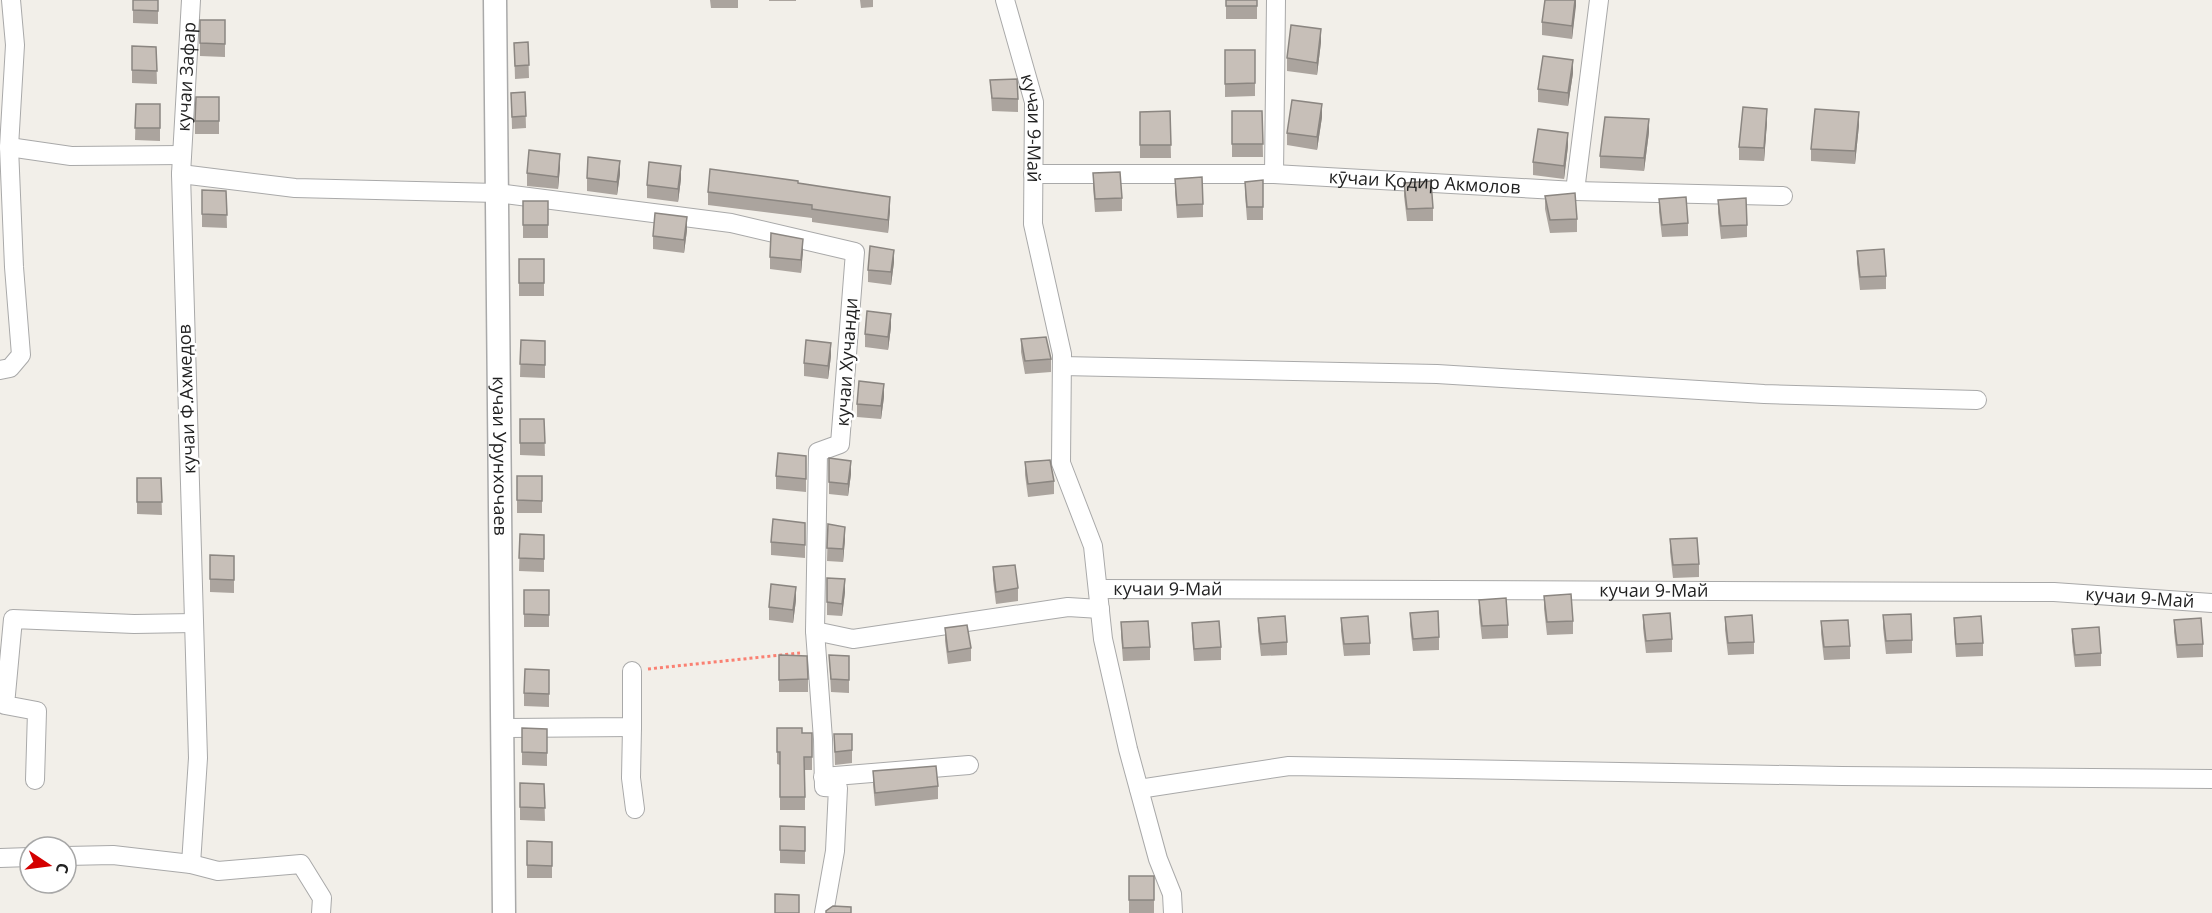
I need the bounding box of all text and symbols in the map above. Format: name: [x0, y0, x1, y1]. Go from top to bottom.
street label: кучаи Зафар: [170, 21, 201, 132]
street label: кучаи 9-Май: [1016, 71, 1047, 183]
street label: кӯчаи Қодир Акмолов: [1328, 164, 1521, 199]
street label: кучаи Хучанди: [830, 297, 862, 427]
street label: кучаи Ф.Ахмедов: [171, 324, 201, 474]
street label: кучаи Урунхочаев: [488, 376, 513, 536]
street label: кучаи 9-Май: [1113, 576, 1223, 600]
street label: кучаи 9-Май: [1599, 578, 1709, 602]
street label: кучаи 9-Май: [2085, 581, 2195, 613]
north arrow: [18, 835, 78, 895]
text: С: [51, 861, 74, 876]

